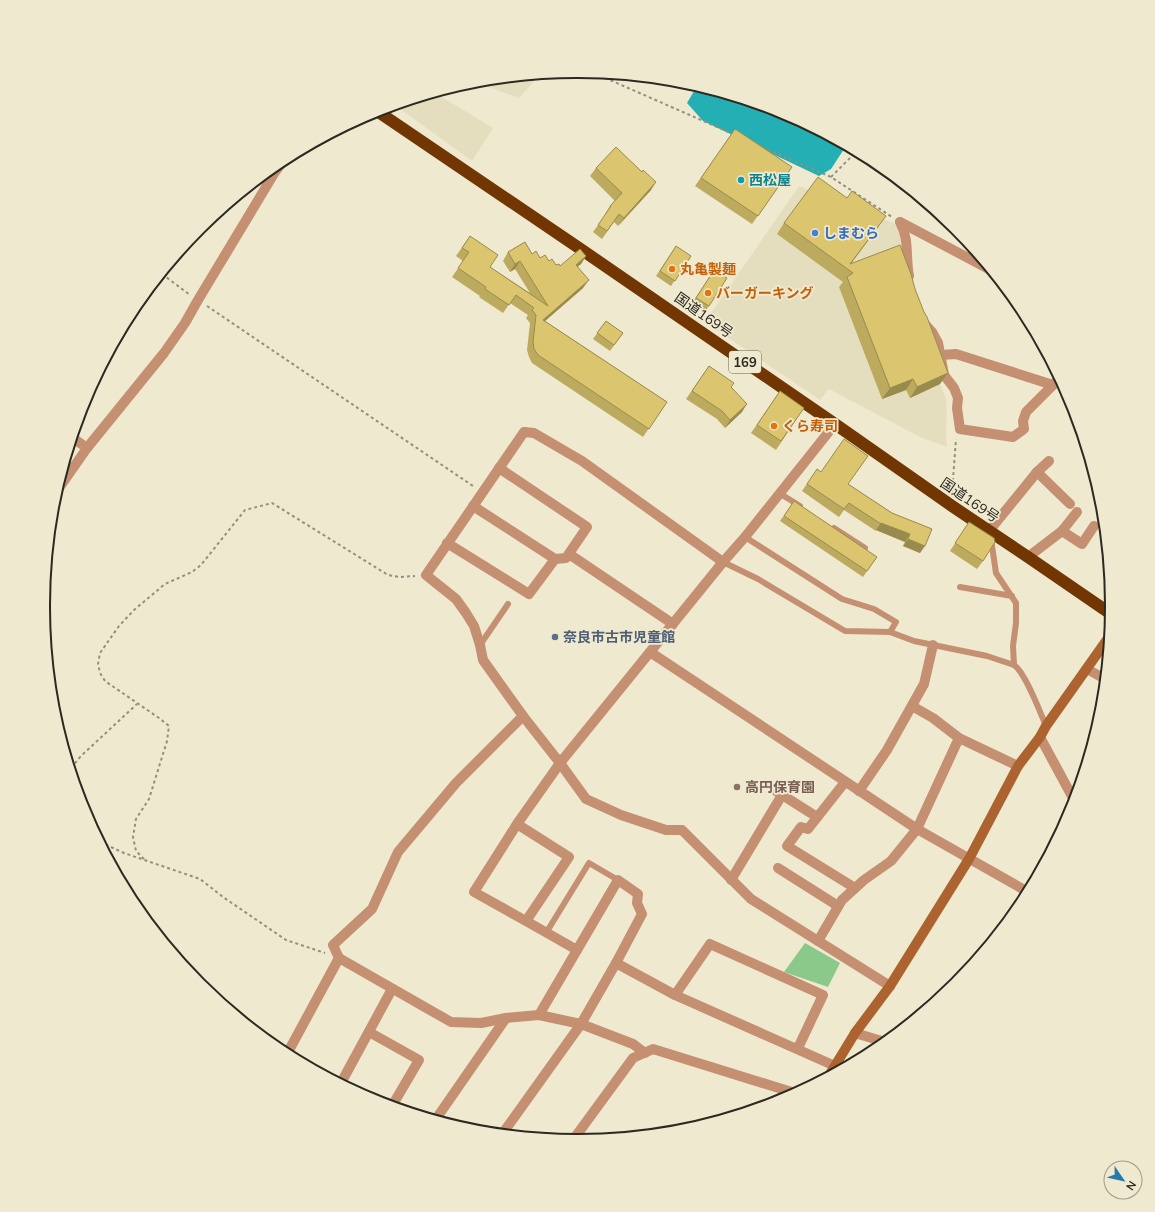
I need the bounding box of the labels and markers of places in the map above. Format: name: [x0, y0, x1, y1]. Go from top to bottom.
place label: 西松屋: [749, 171, 791, 189]
marker: 西松屋: [736, 175, 746, 185]
place label: しまむら: [823, 224, 879, 242]
marker: しまむら: [810, 228, 820, 238]
place label: 丸亀製麺: [680, 260, 736, 278]
marker: 丸亀製麺: [667, 264, 677, 274]
place label: バーガーキング: [716, 284, 814, 302]
marker: バーガーキング: [703, 288, 713, 298]
place label: くら寿司: [782, 417, 838, 435]
marker: くら寿司: [769, 421, 779, 431]
place label: 奈良市古市児童館: [563, 628, 675, 646]
marker: 奈良市古市児童館: [550, 632, 560, 642]
place label: 高円保育園: [745, 778, 815, 796]
marker: 高円保育園: [732, 782, 742, 792]

